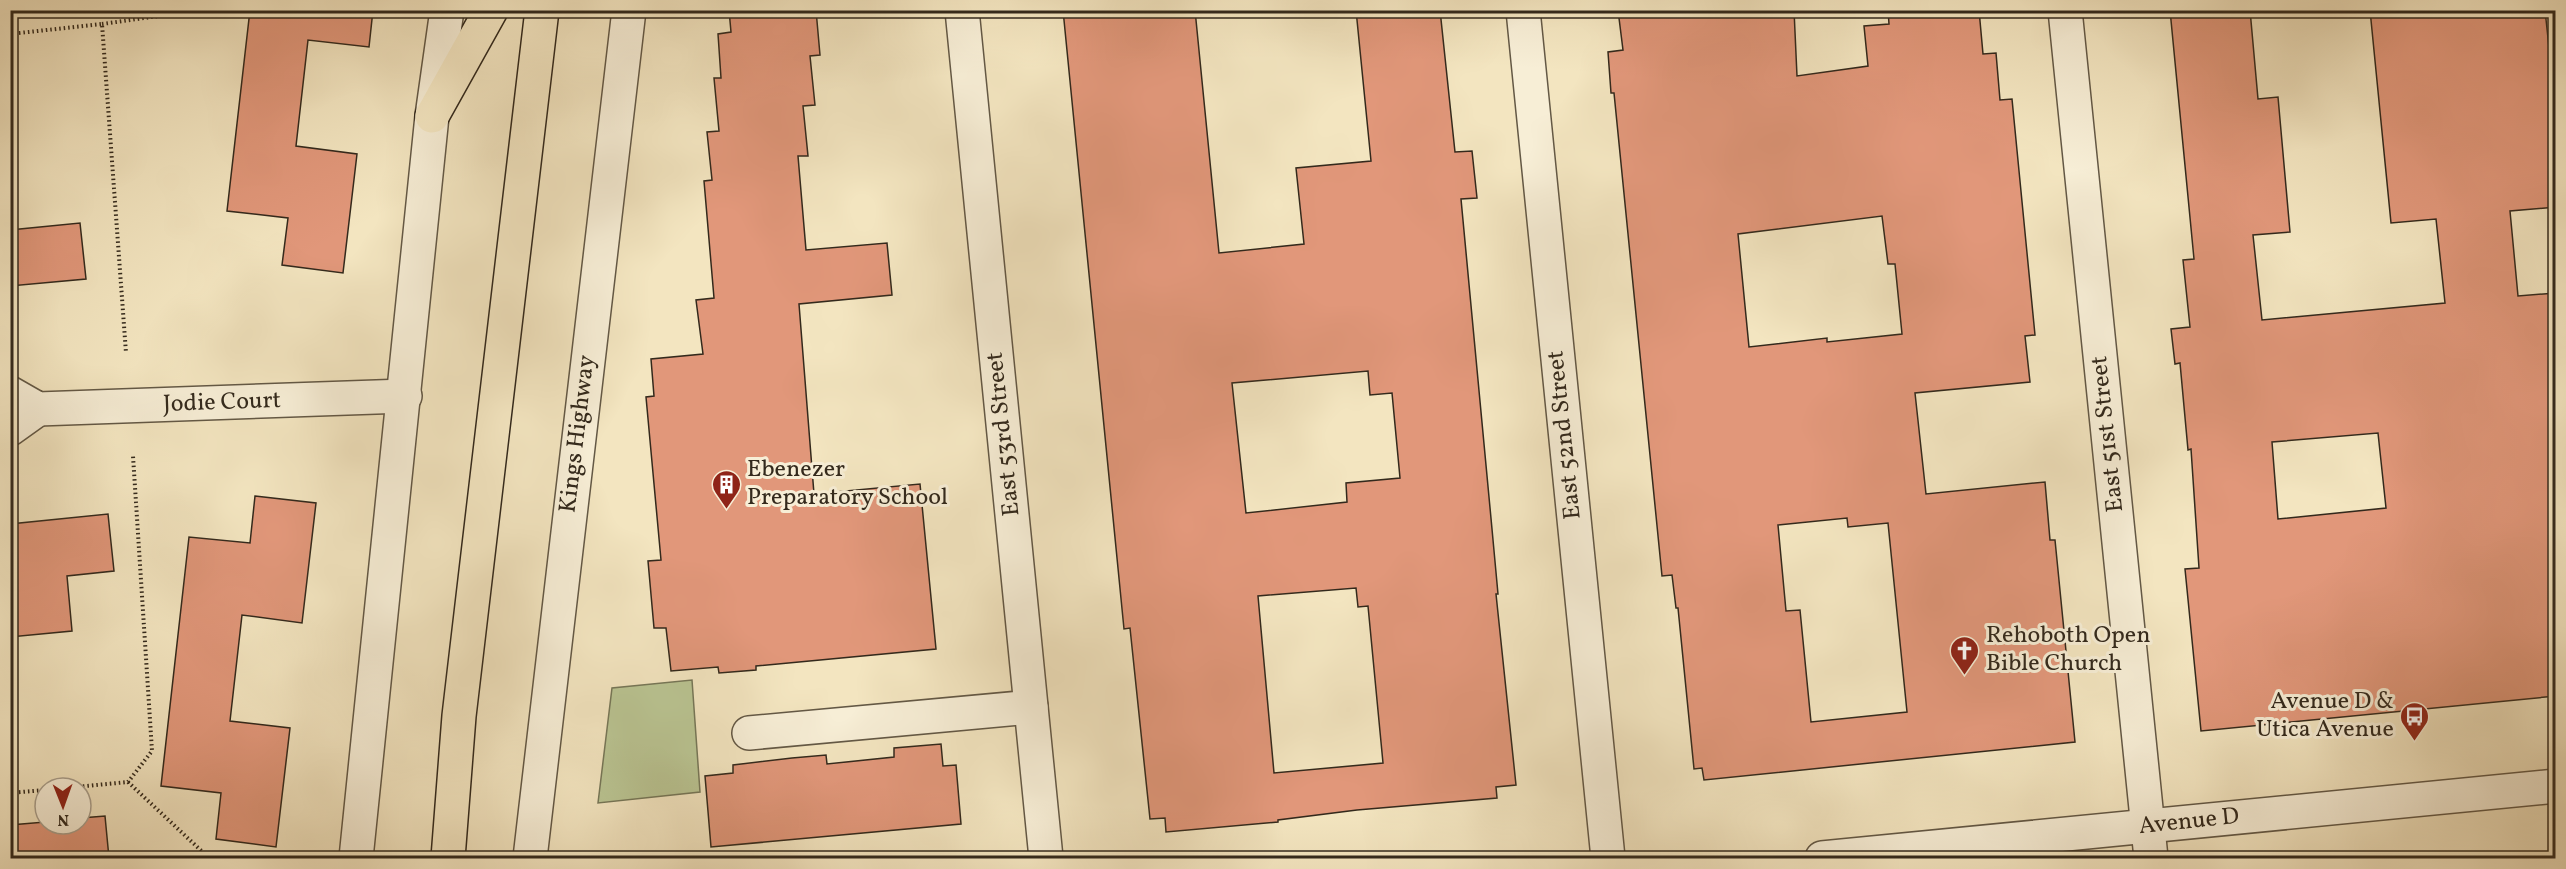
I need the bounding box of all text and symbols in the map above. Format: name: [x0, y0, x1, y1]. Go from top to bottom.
street label: East 52nd Street: [1539, 349, 1591, 521]
street label: East 53rd Street: [978, 350, 1030, 518]
street label: Kings Highway: [551, 353, 605, 515]
street label: East 51st Street: [2083, 354, 2133, 514]
street label: Jodie Court: [162, 384, 282, 422]
place label: Ebenezer Preparatory School: [747, 453, 948, 515]
building icon: Ebenezer Preparatory School: [710, 468, 742, 510]
place label: Rehoboth Open Bible Church: [1986, 619, 2151, 681]
church icon: Rehoboth Open Bible Church: [1949, 634, 1981, 676]
place label: Avenue D & Utica Avenue: [2256, 685, 2394, 747]
bus stop icon: Avenue D & Utica Avenue: [2399, 700, 2431, 742]
north arrow: [33, 776, 93, 836]
street label: Avenue D: [2137, 800, 2241, 844]
text: N: [57, 808, 69, 830]

